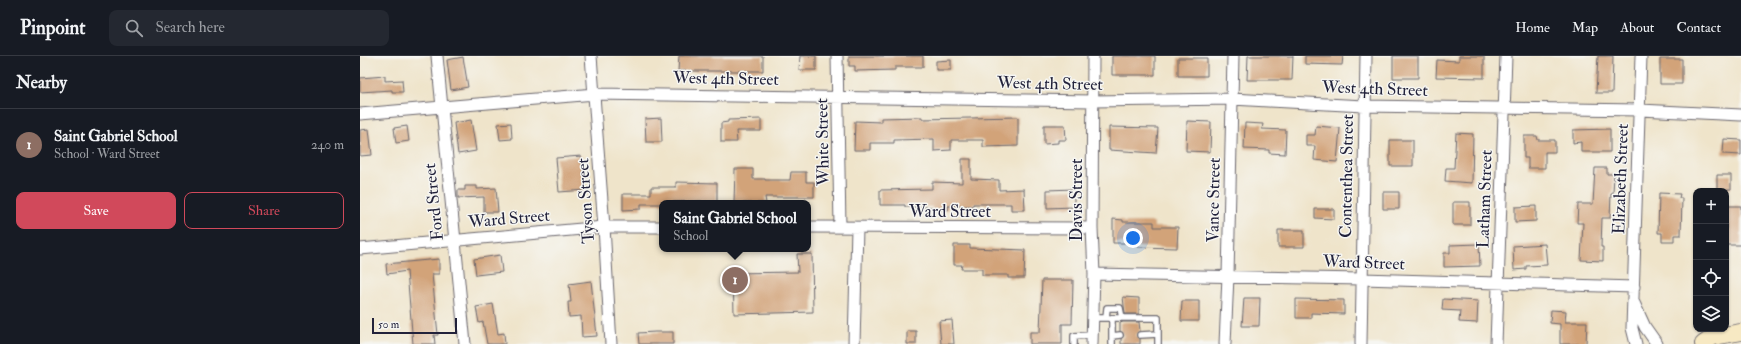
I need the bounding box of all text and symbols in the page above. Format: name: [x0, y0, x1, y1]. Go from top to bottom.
search box: [109, 10, 389, 46]
text: Pinpoint: [20, 16, 85, 40]
icon: search: [123, 17, 145, 39]
text: Search here: [155, 18, 225, 37]
text: Home: [1515, 19, 1550, 36]
text: Map: [1572, 19, 1598, 36]
text: About: [1620, 19, 1654, 36]
text: Contact: [1676, 19, 1721, 36]
street label: West 4th Street: [672, 67, 780, 90]
text: Nearby: [16, 72, 67, 93]
street label: West 4th Street: [996, 72, 1104, 95]
street label: West 4th Street: [1321, 76, 1429, 101]
street label: White Street: [811, 97, 834, 187]
street label: Contenthea Street: [1335, 114, 1358, 238]
street label: Elizabeth Street: [1608, 123, 1633, 235]
text: Saint Gabriel School: [54, 127, 178, 146]
text: 1: [27, 137, 31, 153]
text: 240 m: [311, 137, 344, 153]
text: School · Ward Street: [54, 146, 160, 162]
street label: Latham Street: [1472, 149, 1497, 249]
street label: Tyson Street: [572, 157, 600, 244]
street label: Vance Street: [1202, 157, 1225, 243]
street label: Davis Street: [1066, 158, 1087, 241]
street label: Ford Street: [419, 162, 448, 242]
map controls: [1693, 188, 1729, 332]
button: +: [1693, 188, 1729, 224]
button: Save: [16, 192, 176, 229]
button: Share: [184, 192, 344, 229]
popup: [659, 200, 811, 252]
street label: Ward Street: [908, 201, 991, 222]
street label: Ward Street: [466, 204, 551, 233]
text: Saint Gabriel School: [673, 209, 797, 228]
button: −: [1693, 224, 1729, 260]
text: School: [673, 228, 708, 244]
your location: [1123, 228, 1143, 248]
street label: Ward Street: [1322, 251, 1406, 274]
button: locate: [1693, 260, 1729, 296]
pin: 1: [722, 265, 748, 295]
button: layers: [1693, 296, 1729, 332]
scale bar: [372, 316, 457, 335]
text: 50 m: [378, 318, 399, 331]

